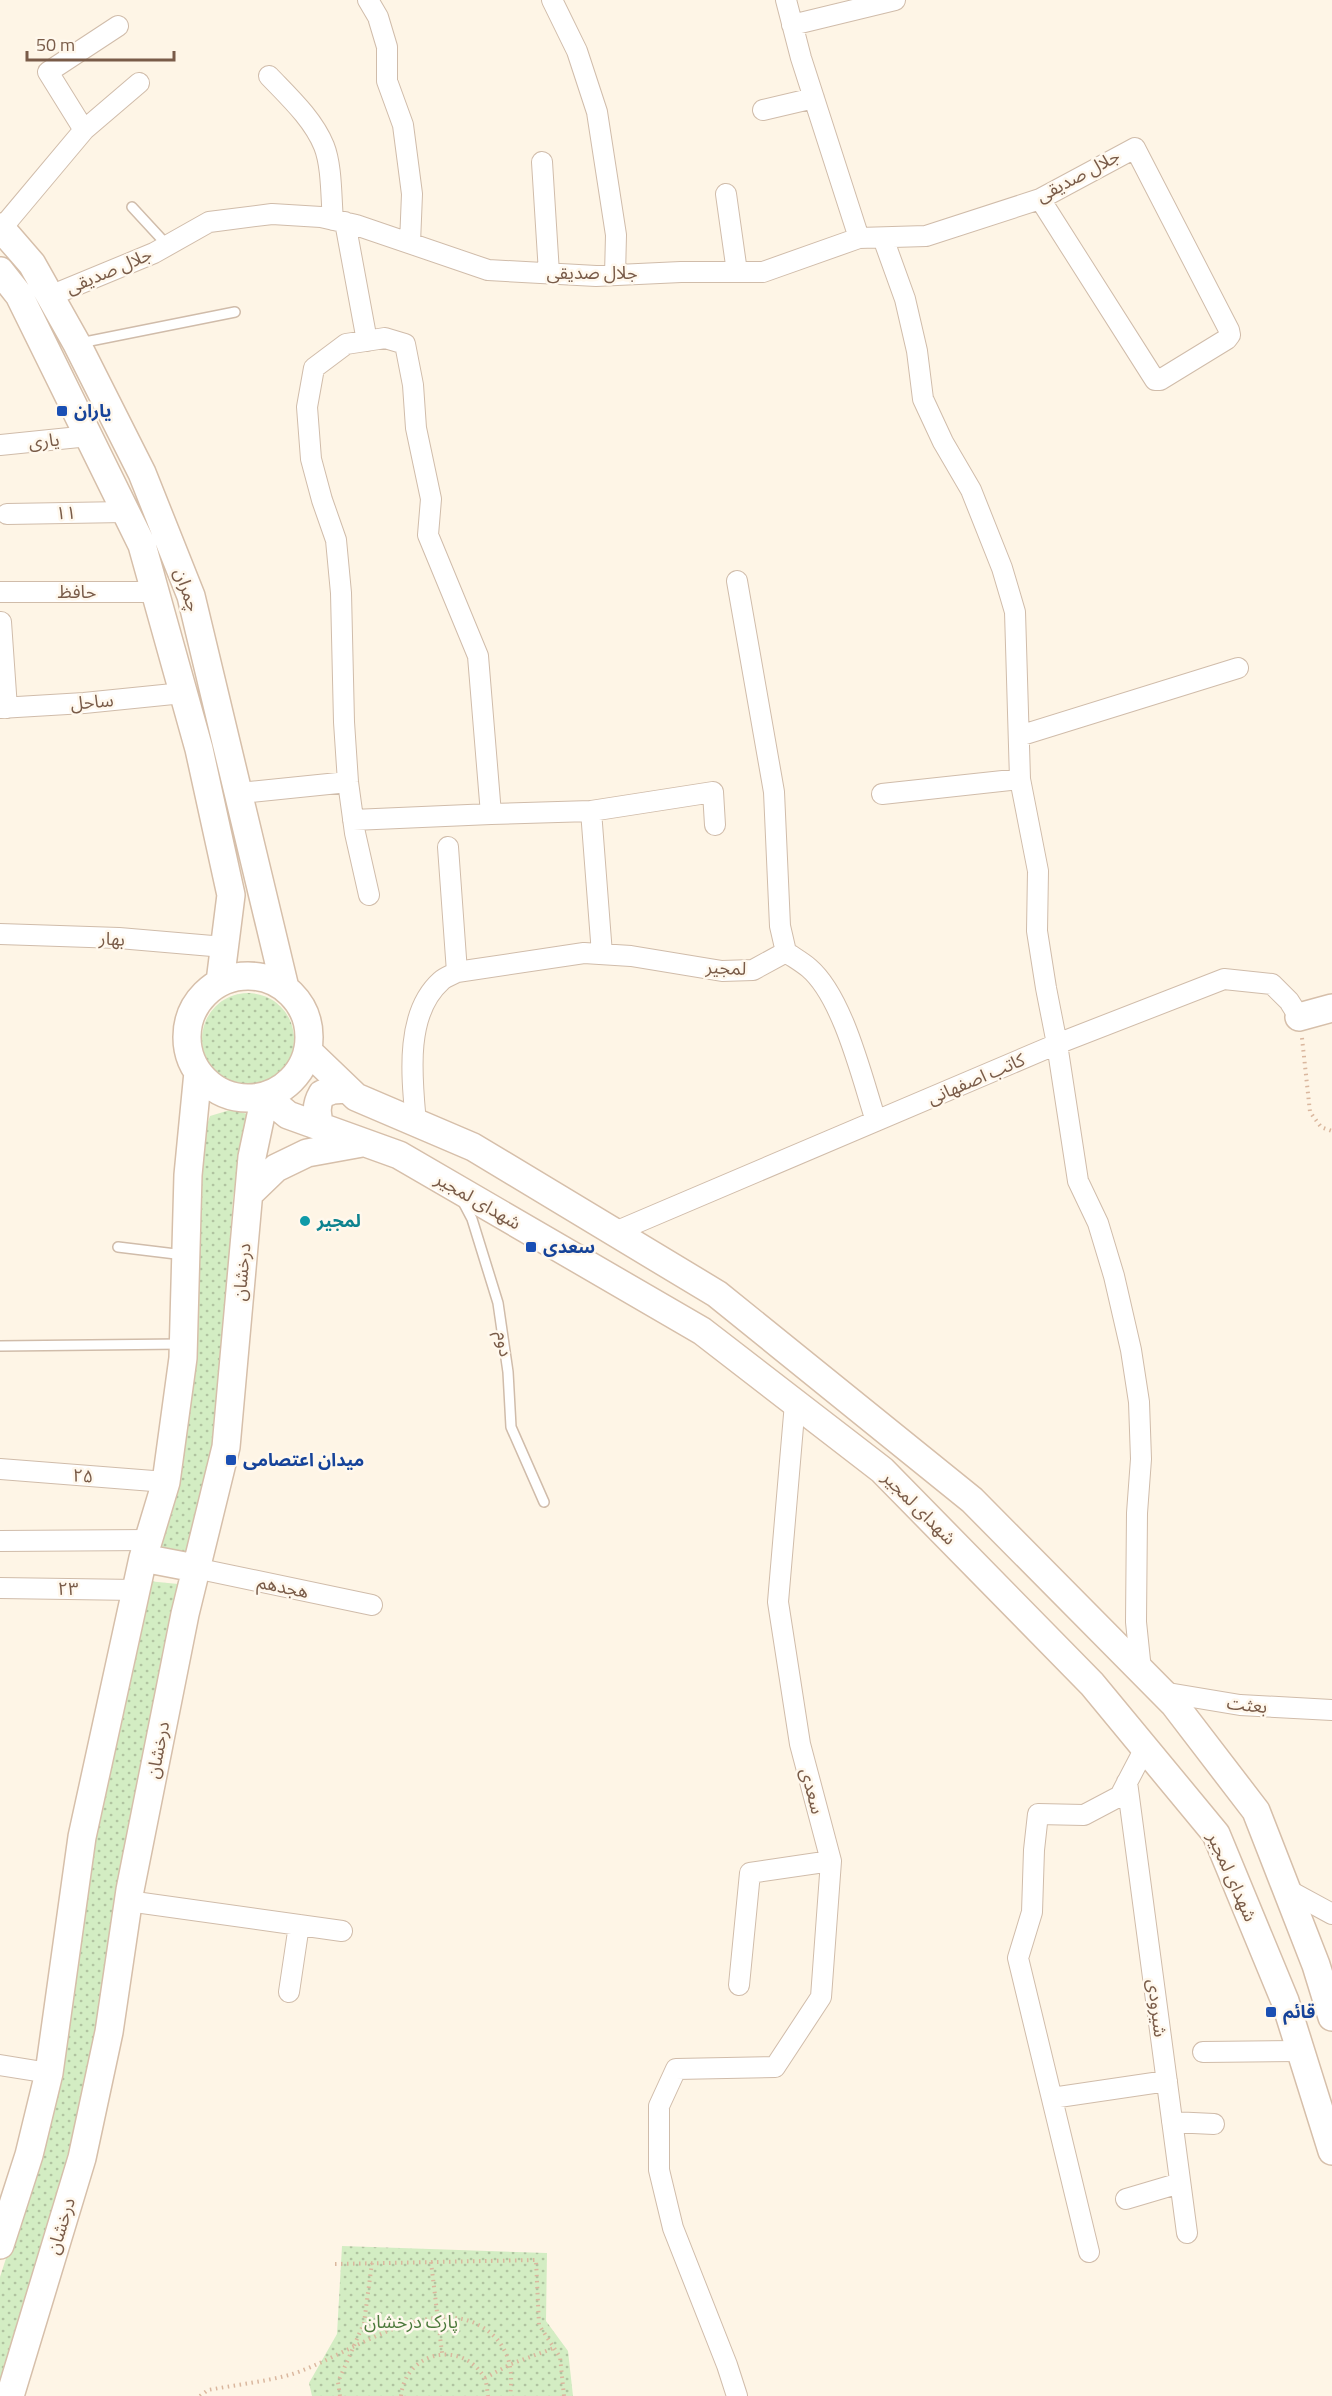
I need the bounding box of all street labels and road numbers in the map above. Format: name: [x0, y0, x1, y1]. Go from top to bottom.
street label: جلال صدیقی: [1031, 142, 1124, 209]
street label: جلال صدیقی: [62, 240, 156, 301]
street label: جلال صدیقی: [546, 259, 638, 286]
street label: یاری: [27, 425, 61, 456]
street label: ۱۱: [55, 499, 77, 526]
street label: چمران: [167, 564, 207, 615]
street label: حافظ: [58, 578, 96, 605]
street label: ساحل: [69, 686, 115, 717]
street label: بهار: [97, 924, 126, 953]
street label: لمجیر: [704, 953, 747, 982]
street label: کاتب اصفهانی: [923, 1046, 1029, 1111]
street label: شهدای لمجیر: [429, 1165, 526, 1236]
street label: درخشان: [226, 1242, 257, 1302]
street label: دوم: [488, 1329, 520, 1359]
street label: ۲۵: [72, 1461, 94, 1490]
street label: شهدای لمجیر: [875, 1464, 963, 1551]
street label: هجدهم: [255, 1568, 311, 1605]
street label: ۲۳: [57, 1575, 79, 1602]
street label: بعثت: [1225, 1689, 1269, 1720]
street label: درخشان: [139, 1719, 176, 1781]
street label: سعدی: [793, 1765, 832, 1817]
street label: شهدای لمجیر: [1200, 1827, 1264, 1926]
street label: شیرودی: [1141, 1977, 1174, 2039]
street label: درخشان: [39, 2194, 82, 2258]

